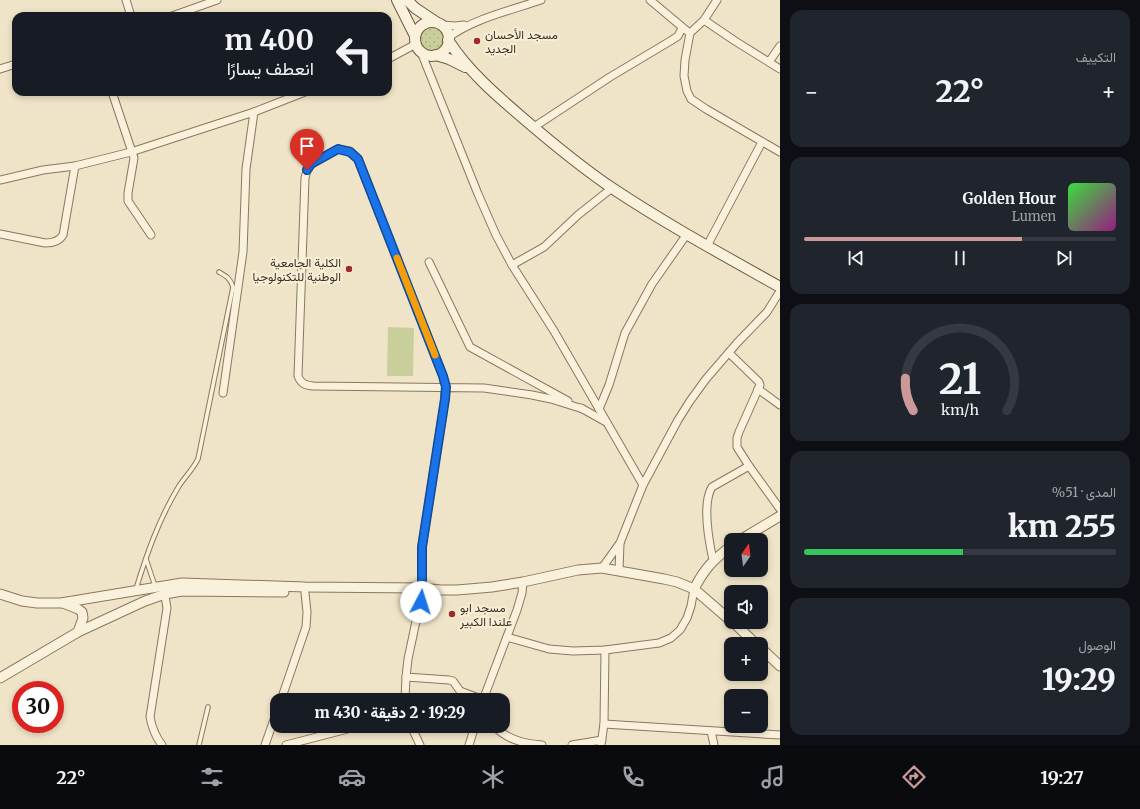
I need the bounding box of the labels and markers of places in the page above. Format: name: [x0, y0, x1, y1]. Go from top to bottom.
place label: مسجد الأحسان الجديد: [485, 27, 558, 56]
marker: مسجد الأحسان الجديد: [472, 36, 482, 46]
pin: [290, 129, 324, 170]
place label: الكلية الجامعية الوطنية للتكنولوجيا: [252, 255, 341, 285]
marker: الكلية الجامعية الوطنية للتكنولوجيا: [344, 264, 354, 274]
place label: مسجد ابو علندا الكبير: [459, 600, 512, 630]
marker: مسجد ابو علندا الكبير: [447, 609, 457, 619]

